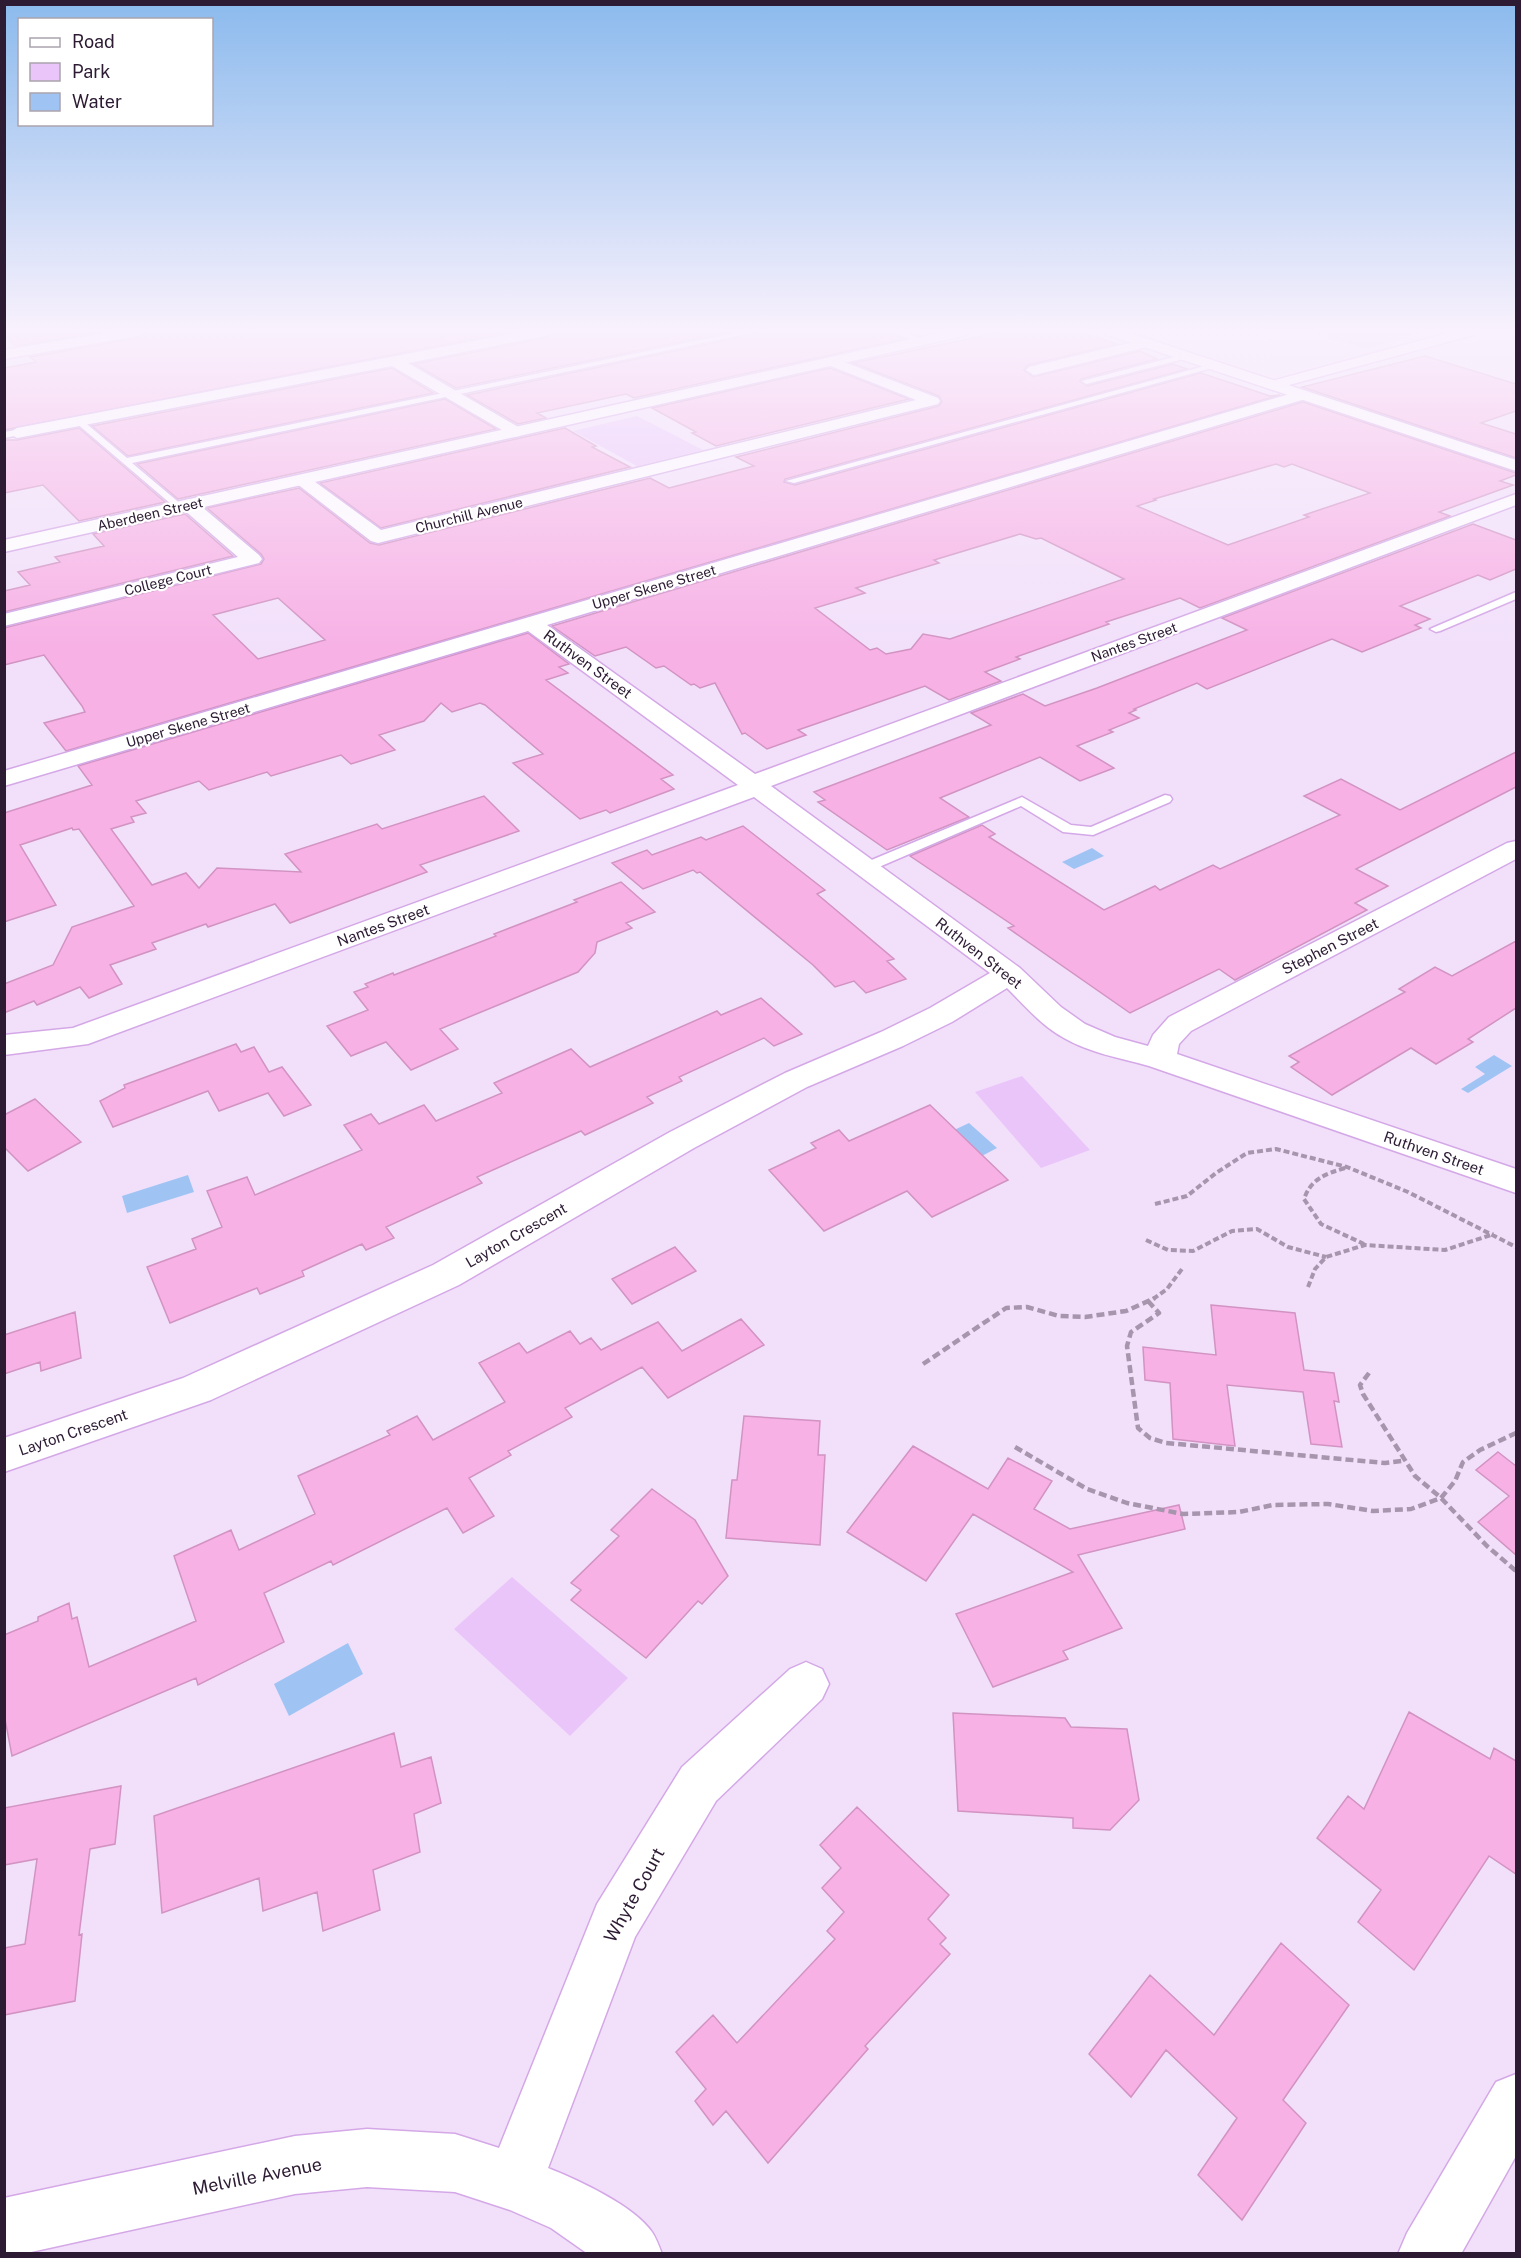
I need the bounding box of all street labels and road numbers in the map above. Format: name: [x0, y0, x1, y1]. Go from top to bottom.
street label: Aberdeen Street: [96, 494, 204, 534]
street label: Churchill Avenue: [414, 494, 524, 536]
street label: College Court: [123, 561, 213, 599]
street label: Upper Skene Street: [590, 562, 718, 612]
street label: Nantes Street: [1089, 619, 1179, 665]
street label: Ruthven Street: [541, 626, 636, 702]
street label: Upper Skene Street: [124, 700, 252, 750]
street label: Nantes Street: [335, 900, 432, 950]
street label: Ruthven Street: [932, 914, 1026, 992]
street label: Stephen Street: [1279, 914, 1381, 978]
street label: Ruthven Street: [1382, 1128, 1487, 1178]
street label: Layton Crescent: [462, 1199, 570, 1271]
street label: Layton Crescent: [16, 1405, 130, 1459]
street label: Whyte Court: [599, 1844, 669, 1946]
street label: Melville Avenue: [191, 2153, 323, 2199]

